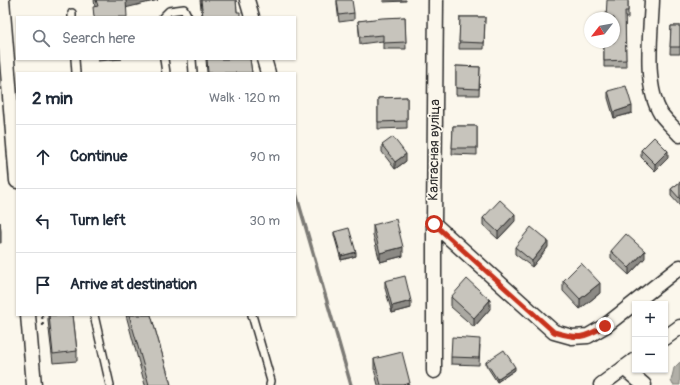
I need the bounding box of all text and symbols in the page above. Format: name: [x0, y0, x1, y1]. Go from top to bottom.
north arrow: [584, 12, 620, 48]
search box: [16, 16, 296, 60]
icon: search: [30, 27, 52, 49]
text: Search here: [62, 29, 135, 48]
text: 2 min: [32, 88, 73, 109]
text: Walk · 120 m: [209, 90, 280, 106]
street label: Калгасная вуліца: [425, 99, 443, 201]
icon: ahead: [32, 146, 54, 168]
text: Continue: [70, 147, 128, 166]
text: 90 m: [250, 149, 280, 165]
icon: left: [32, 210, 54, 232]
text: Turn left: [70, 211, 126, 230]
text: 30 m: [250, 213, 280, 229]
route start: [425, 215, 443, 233]
icon: arrive: [32, 274, 54, 296]
text: Arrive at destination: [70, 275, 197, 294]
map controls: [632, 301, 668, 373]
button: +: [632, 301, 668, 337]
route end: [596, 317, 614, 335]
button: −: [632, 337, 668, 373]

